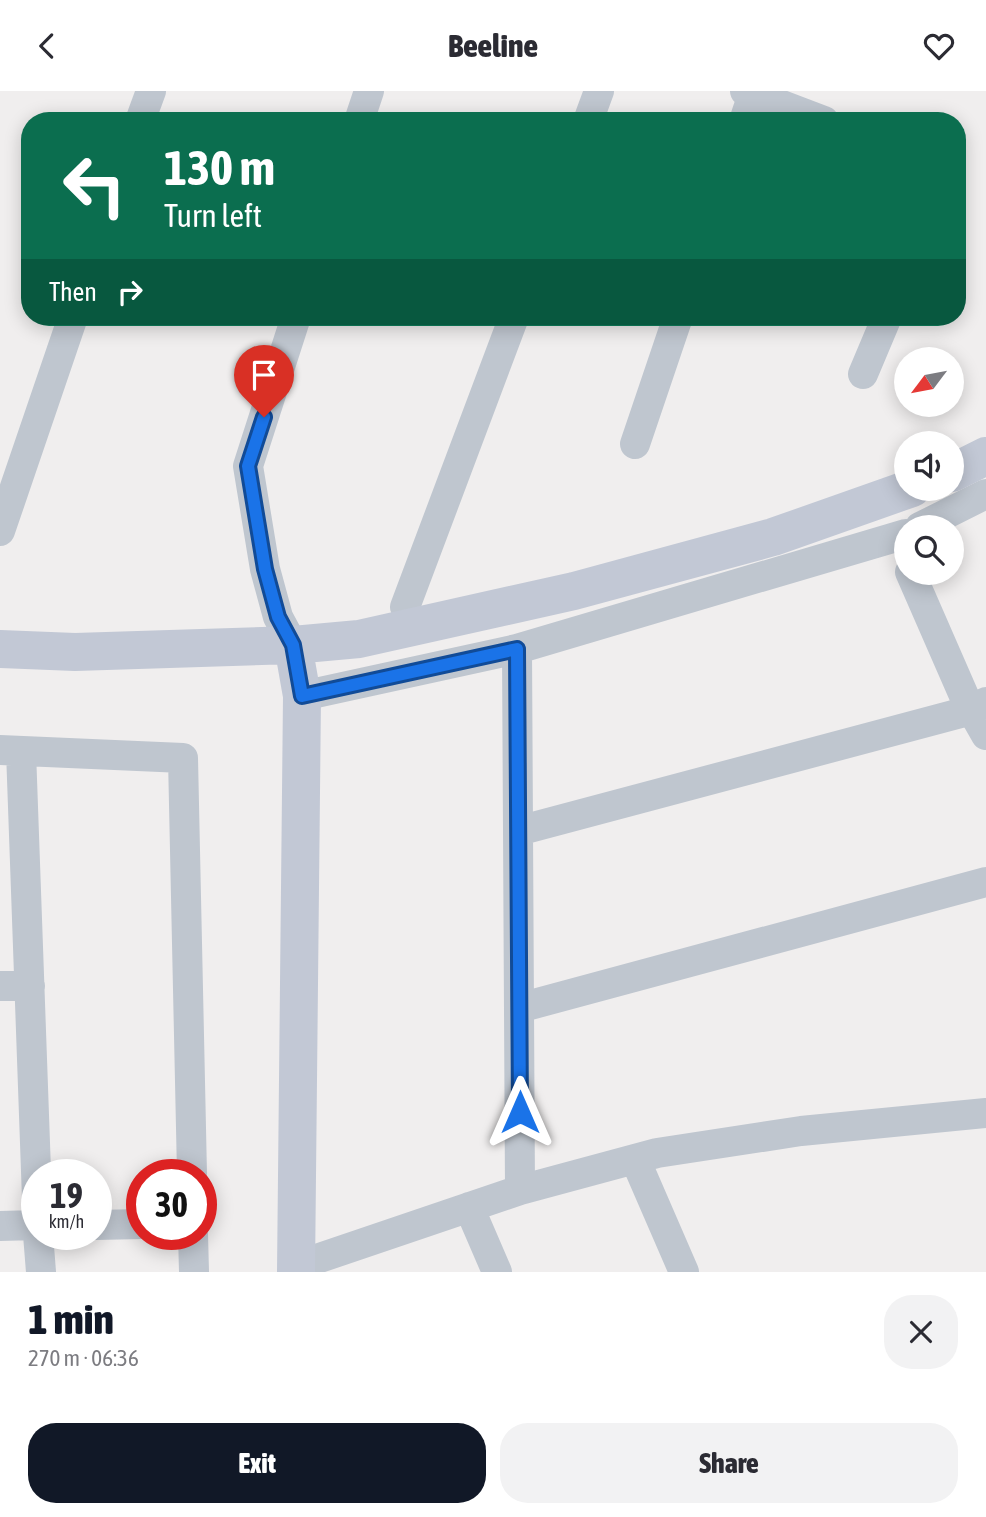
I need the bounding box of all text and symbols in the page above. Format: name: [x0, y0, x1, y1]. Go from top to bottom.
icon: back: [28, 27, 66, 65]
text: Beeline: [448, 27, 538, 64]
icon: heart: [920, 27, 958, 65]
text: 130 m: [164, 139, 275, 195]
icon: left: [49, 140, 140, 231]
text: Turn left: [164, 197, 262, 234]
icon: right: [111, 273, 149, 311]
text: Then: [49, 277, 97, 307]
pin: [234, 345, 294, 417]
north arrow: [894, 347, 964, 417]
map controls: [894, 347, 964, 585]
icon: arrive: [245, 356, 283, 394]
button: sound: [894, 431, 964, 501]
button: search: [894, 515, 964, 585]
position arrow: [483, 1075, 557, 1149]
speed limit sign: 30: [126, 1159, 217, 1250]
text: 19: [50, 1175, 83, 1215]
text: km/h: [49, 1211, 84, 1232]
text: 1 min: [28, 1295, 114, 1343]
button: close: [884, 1295, 958, 1369]
text: 270 m · 06:36: [28, 1345, 139, 1371]
button: Exit: [28, 1423, 486, 1503]
button: Share: [500, 1423, 958, 1503]

